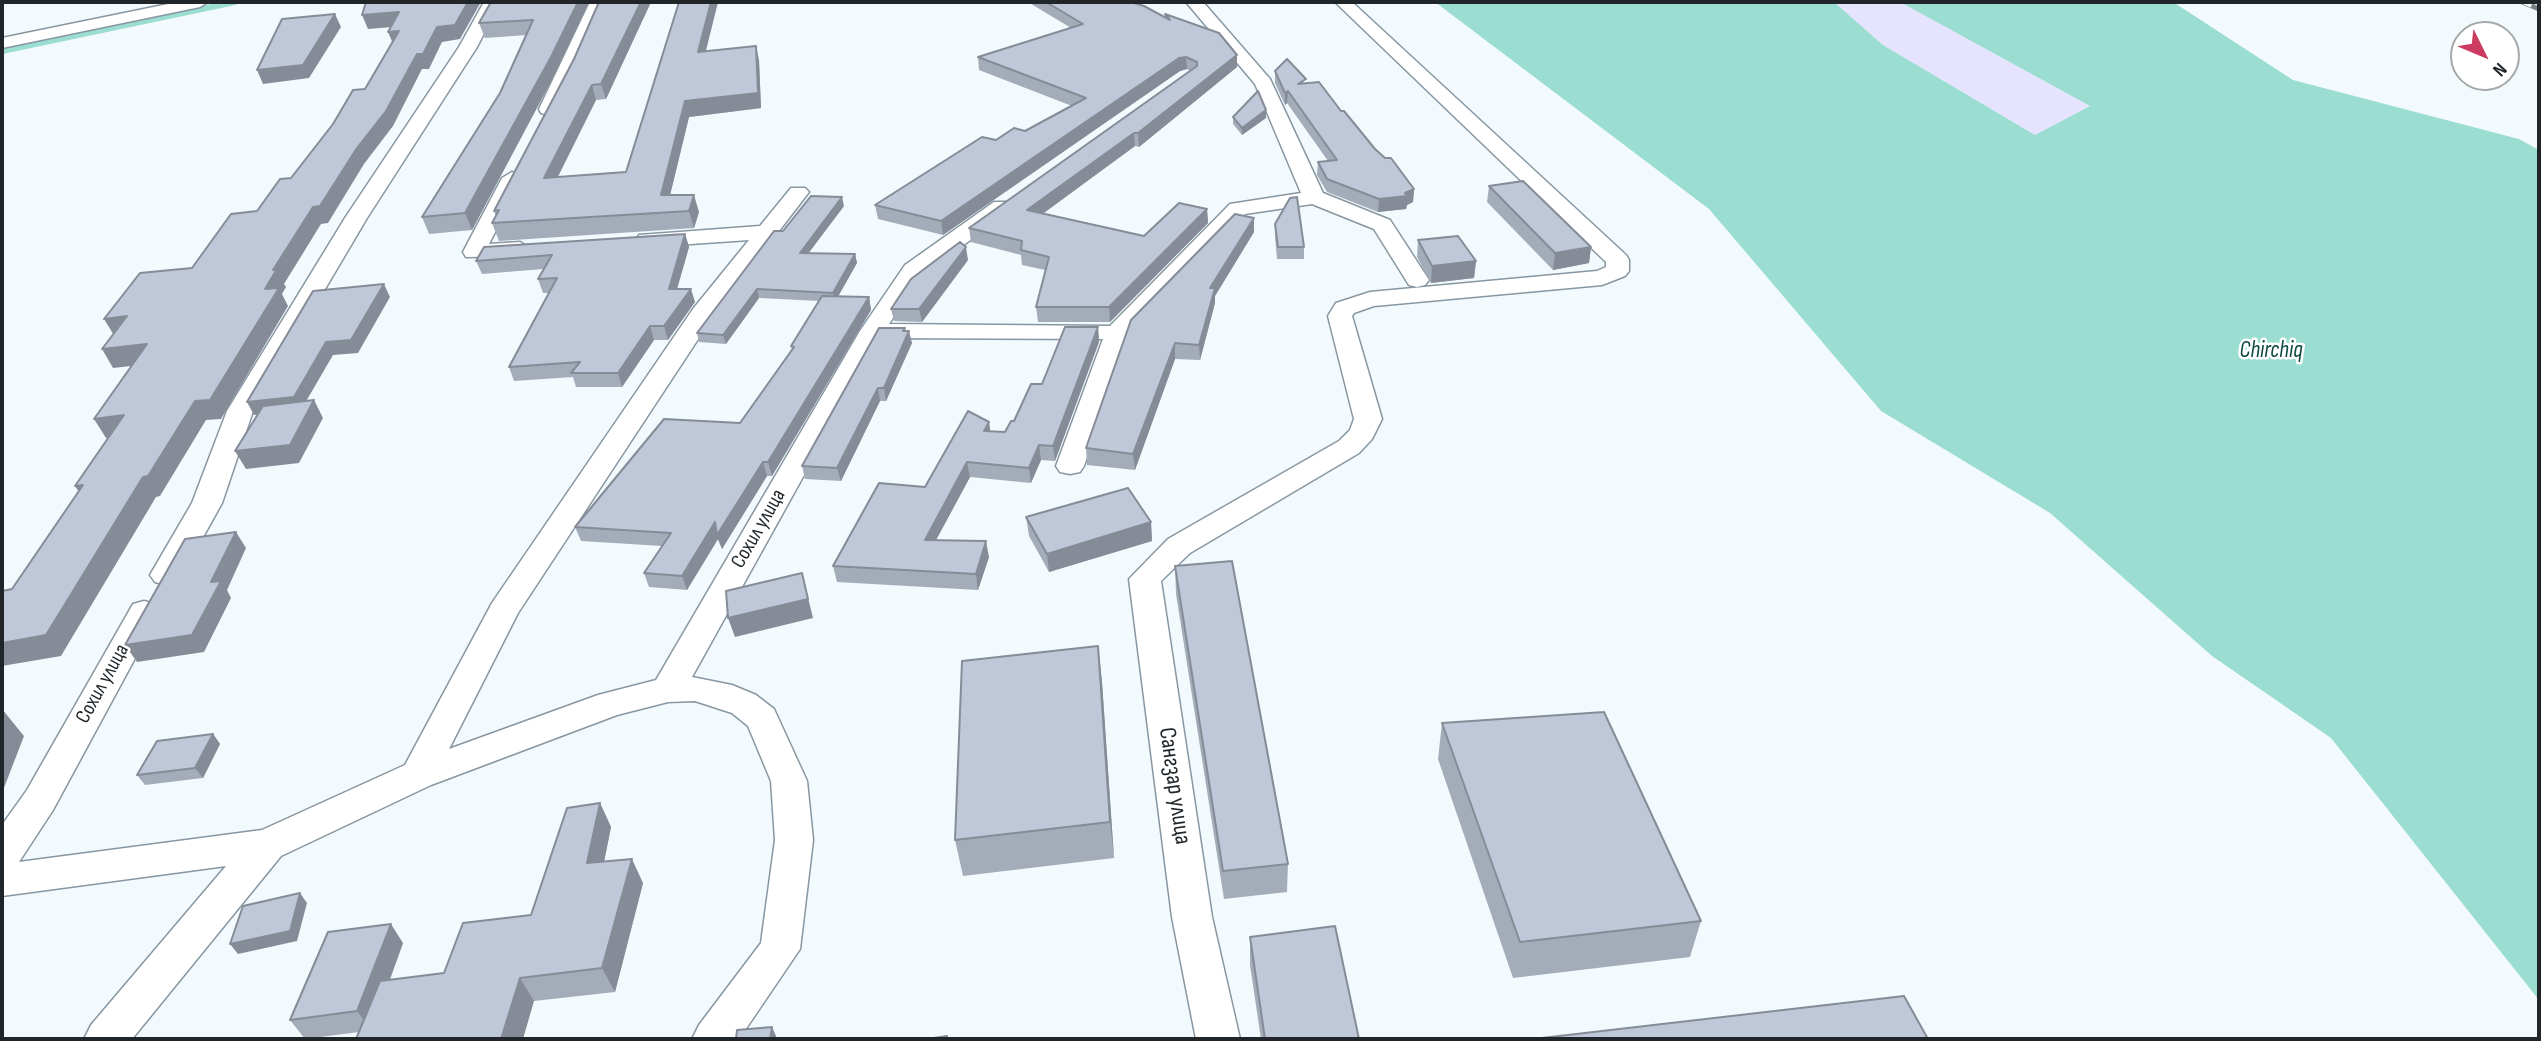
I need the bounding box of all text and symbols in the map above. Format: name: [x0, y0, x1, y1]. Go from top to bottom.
north arrow: [2450, 21, 2520, 91]
text: N: [2487, 58, 2511, 81]
water label: Chirchiq: [2239, 337, 2303, 365]
street label: Сохил улица: [726, 485, 792, 573]
street label: Сохил улица: [71, 640, 135, 728]
street label: Сангзар улица: [1152, 726, 1196, 846]

